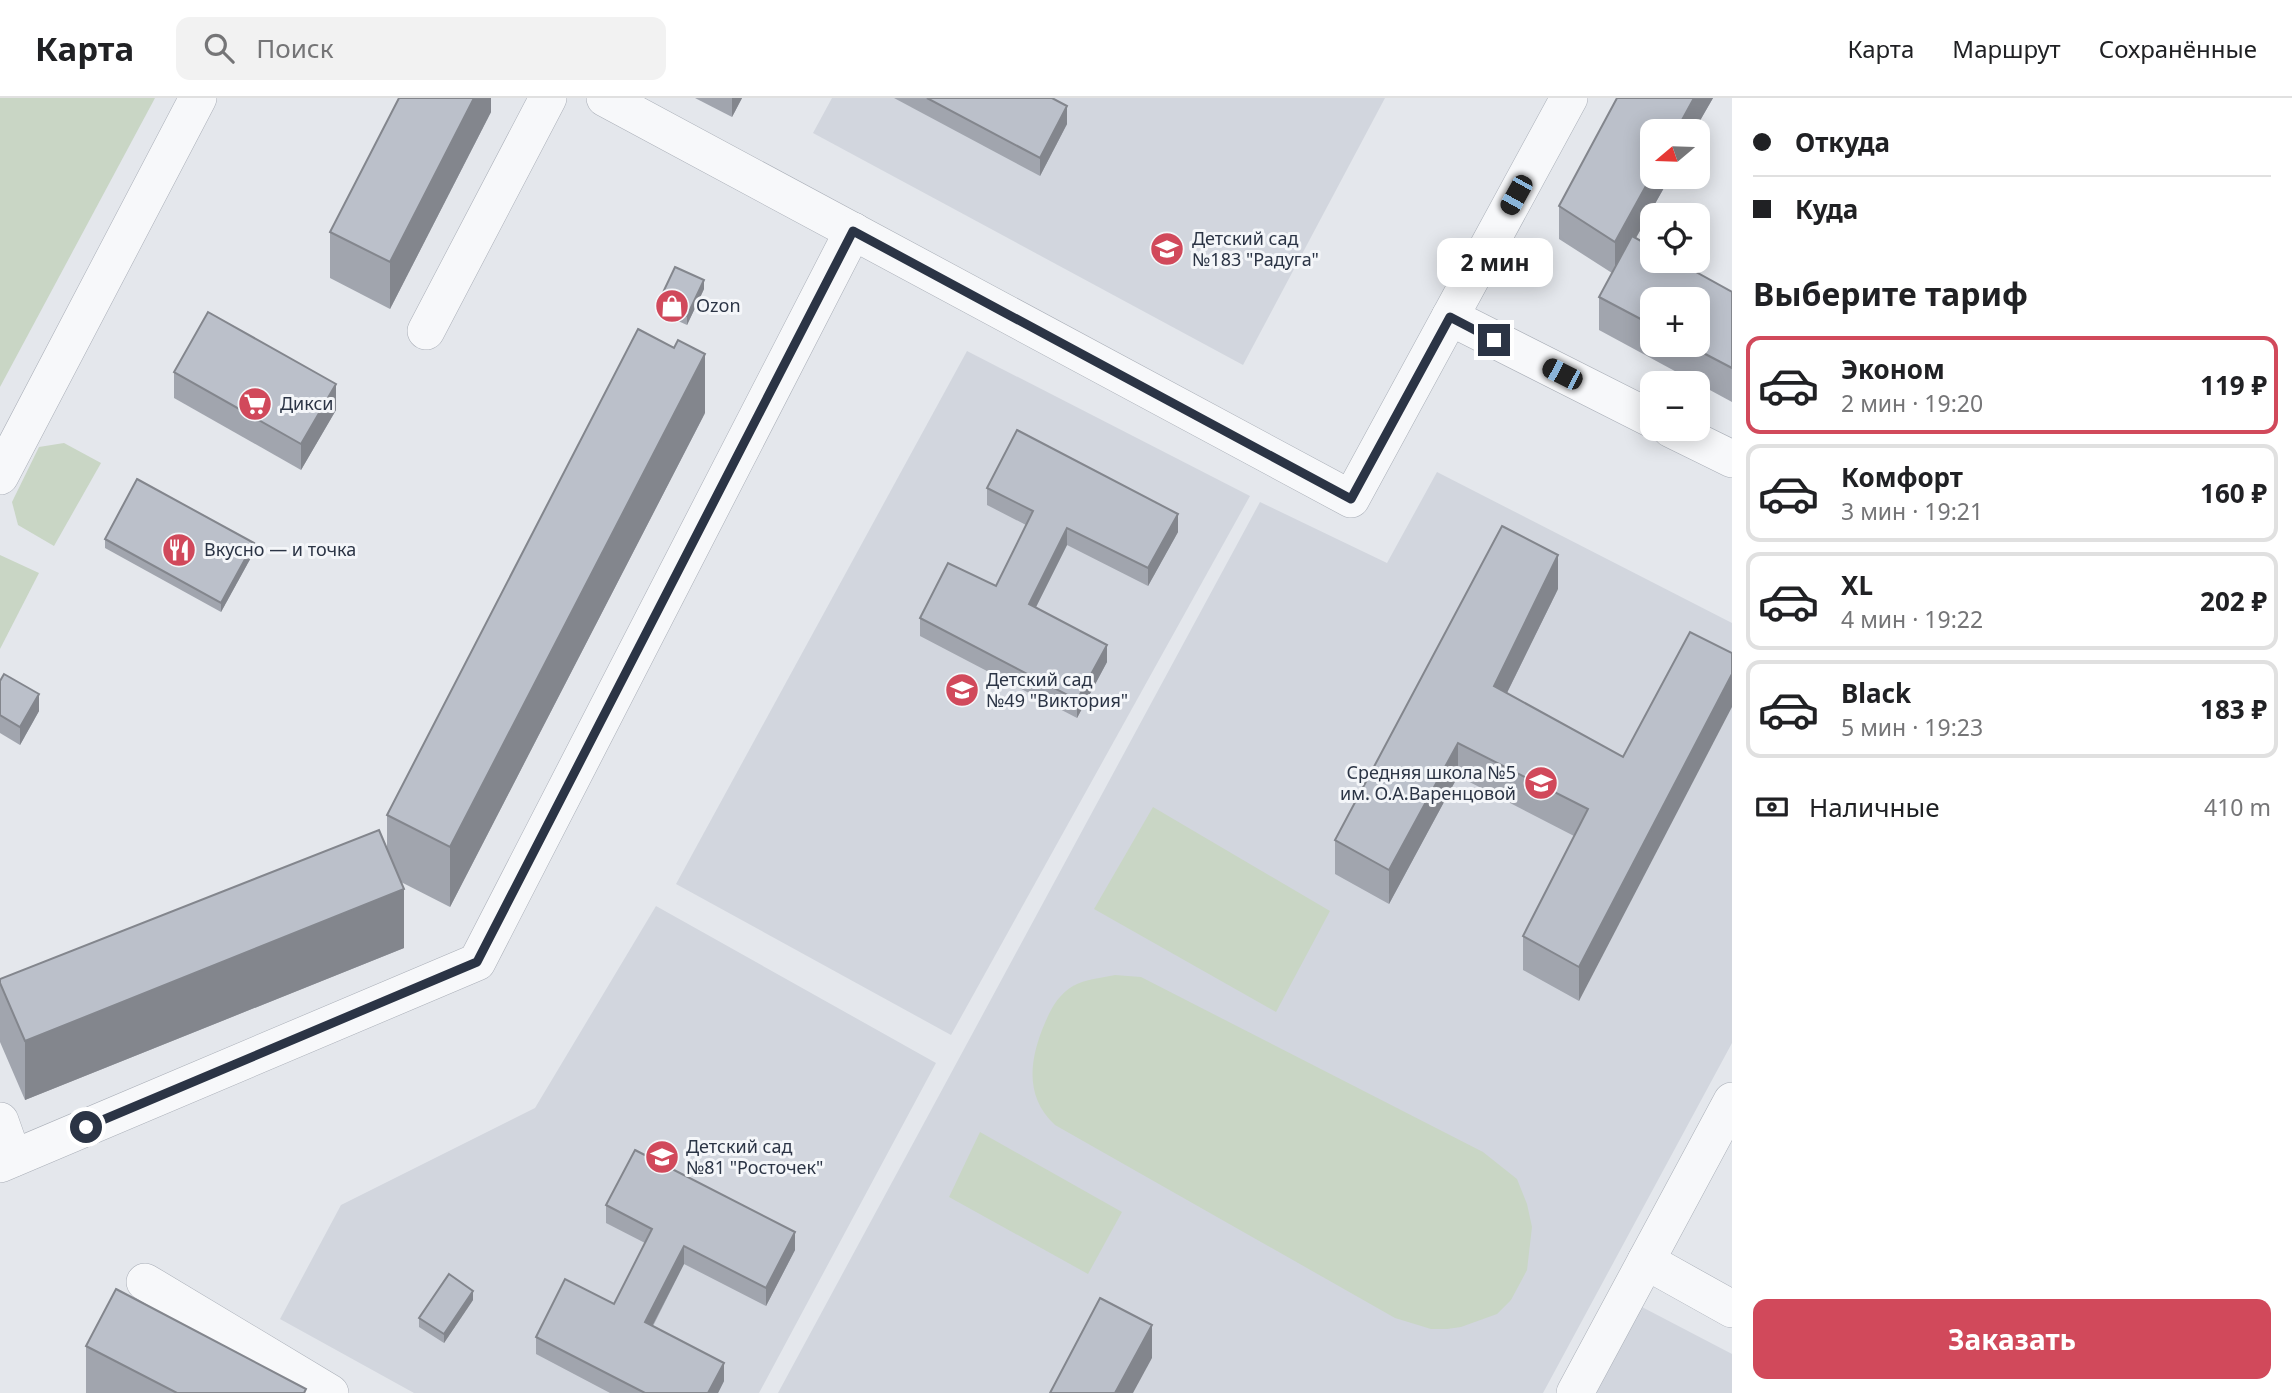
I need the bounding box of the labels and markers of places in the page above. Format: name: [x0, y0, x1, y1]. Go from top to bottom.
place label: Детский сад №183 "Радуга": [1192, 226, 1319, 271]
school or university icon: Детский сад №183 "Радуга": [1148, 230, 1186, 268]
shop icon: Ozon: [653, 287, 691, 325]
place label: Ozon: [696, 293, 741, 317]
supermarket icon: Дикси: [236, 385, 274, 423]
place label: Дикси: [280, 391, 334, 415]
restaurant icon: Вкусно — и точка: [160, 531, 198, 569]
place label: Вкусно — и точка: [204, 537, 356, 561]
place label: Детский сад №49 "Виктория": [986, 667, 1128, 712]
school or university icon: Детский сад №49 "Виктория": [943, 671, 981, 709]
place label: Средняя школа №5 им. О.А.Варенцовой: [1340, 760, 1516, 805]
school or university icon: Средняя школа №5 им. О.А.Варенцовой: [1522, 764, 1560, 802]
place label: Детский сад №81 "Росточек": [686, 1134, 823, 1179]
school or university icon: Детский сад №81 "Росточек": [643, 1138, 681, 1176]

